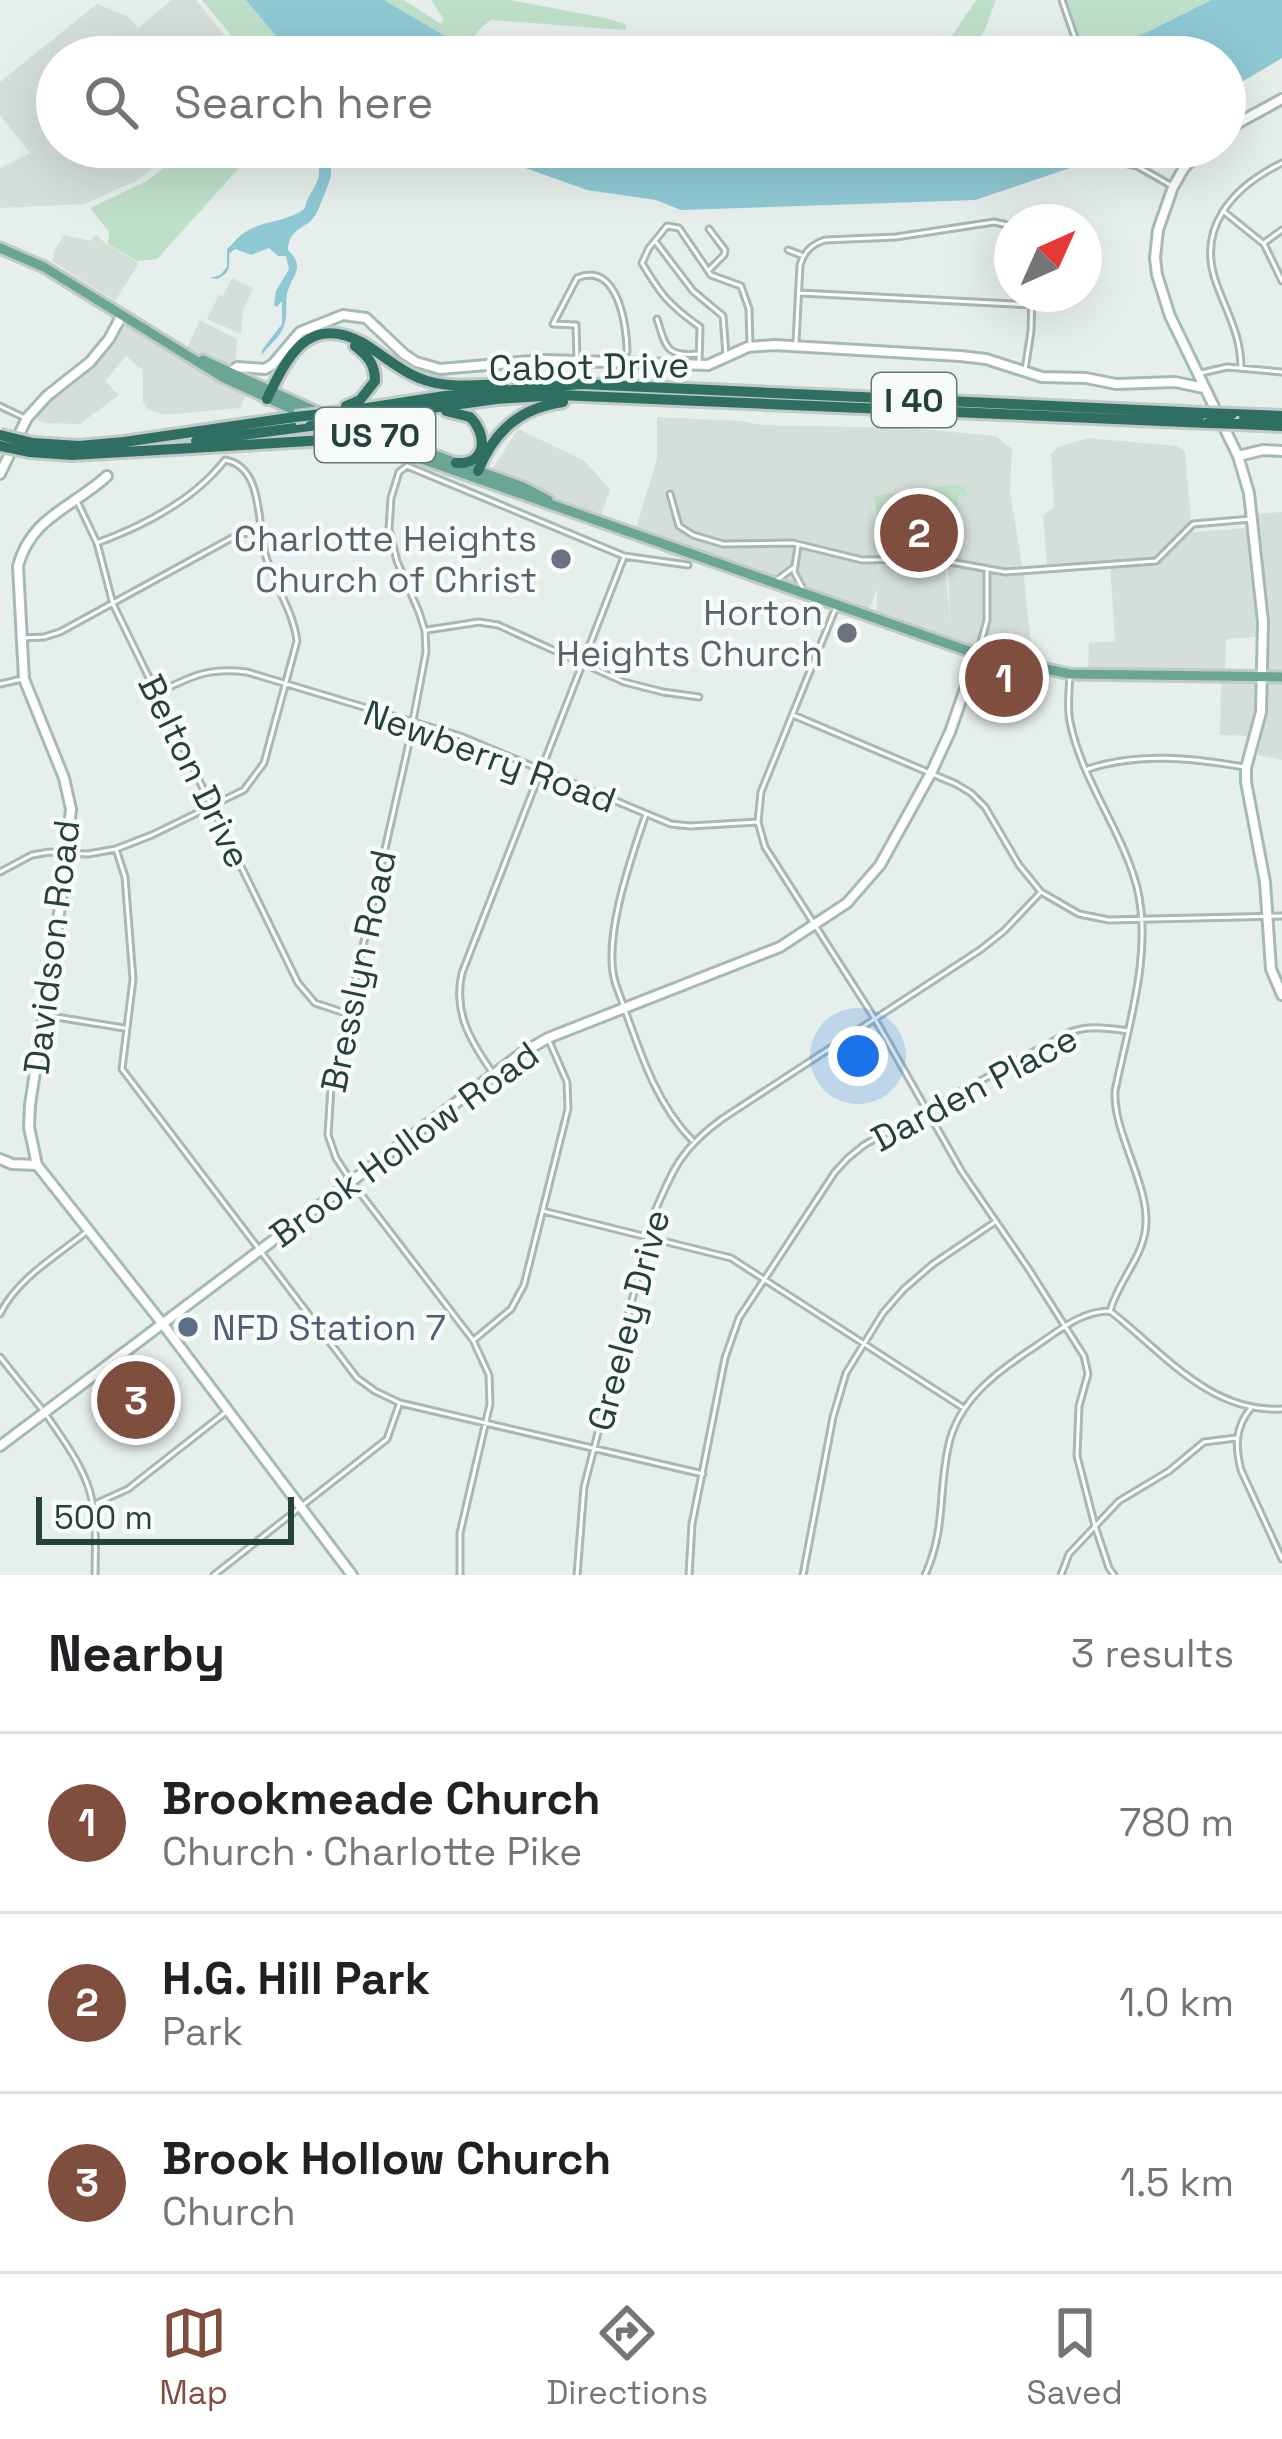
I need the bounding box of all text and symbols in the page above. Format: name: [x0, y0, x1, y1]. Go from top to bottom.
search box: [36, 36, 1246, 168]
icon: search: [78, 69, 144, 135]
text: Search here: [174, 74, 433, 131]
north arrow: [994, 204, 1102, 312]
street label: Cabot Drive: [488, 342, 690, 392]
road number: I 40: [872, 373, 956, 427]
road number: US 70: [315, 408, 435, 462]
pin: 2: [880, 488, 958, 578]
place label: Charlotte Heights Church of Christ: [234, 516, 537, 603]
marker: Charlotte Heights Church of Christ: [548, 546, 574, 572]
place label: Horton Heights Church: [556, 590, 823, 677]
marker: Horton Heights Church: [834, 620, 860, 646]
pin: 1: [965, 633, 1043, 723]
street label: Belton Drive: [127, 667, 261, 876]
street label: Newberry Road: [357, 690, 622, 824]
street label: Davidson Road: [14, 817, 90, 1077]
street label: Bresslyn Road: [311, 846, 407, 1097]
street label: Darden Place: [864, 1015, 1085, 1162]
your location: [828, 1026, 888, 1086]
street label: Brook Hollow Road: [261, 1032, 548, 1258]
street label: Greeley Drive: [577, 1205, 681, 1436]
place label: NFD Station 7: [212, 1305, 446, 1351]
marker: NFD Station 7: [175, 1314, 201, 1340]
pin: 3: [97, 1355, 175, 1445]
scale bar: [36, 1491, 294, 1544]
text: 500 m: [54, 1497, 153, 1539]
text: Nearby: [48, 1621, 225, 1686]
text: 3 results: [1071, 1629, 1234, 1678]
text: Brookmeade Church: [162, 1770, 601, 1827]
text: 1: [78, 1798, 96, 1847]
text: 780 m: [1119, 1798, 1234, 1847]
text: Church · Charlotte Pike: [162, 1827, 582, 1876]
text: H.G. Hill Park: [162, 1950, 430, 2007]
text: 2: [75, 1978, 99, 2027]
text: 1.0 km: [1119, 1978, 1234, 2027]
text: Park: [162, 2007, 243, 2056]
text: Brook Hollow Church: [162, 2130, 611, 2187]
text: 3: [75, 2158, 99, 2207]
text: 1.5 km: [1120, 2158, 1234, 2207]
text: Church: [162, 2187, 296, 2236]
tab: Map: [159, 2300, 228, 2414]
tab: Directions: [546, 2300, 708, 2414]
tab: Saved: [1027, 2300, 1123, 2414]

